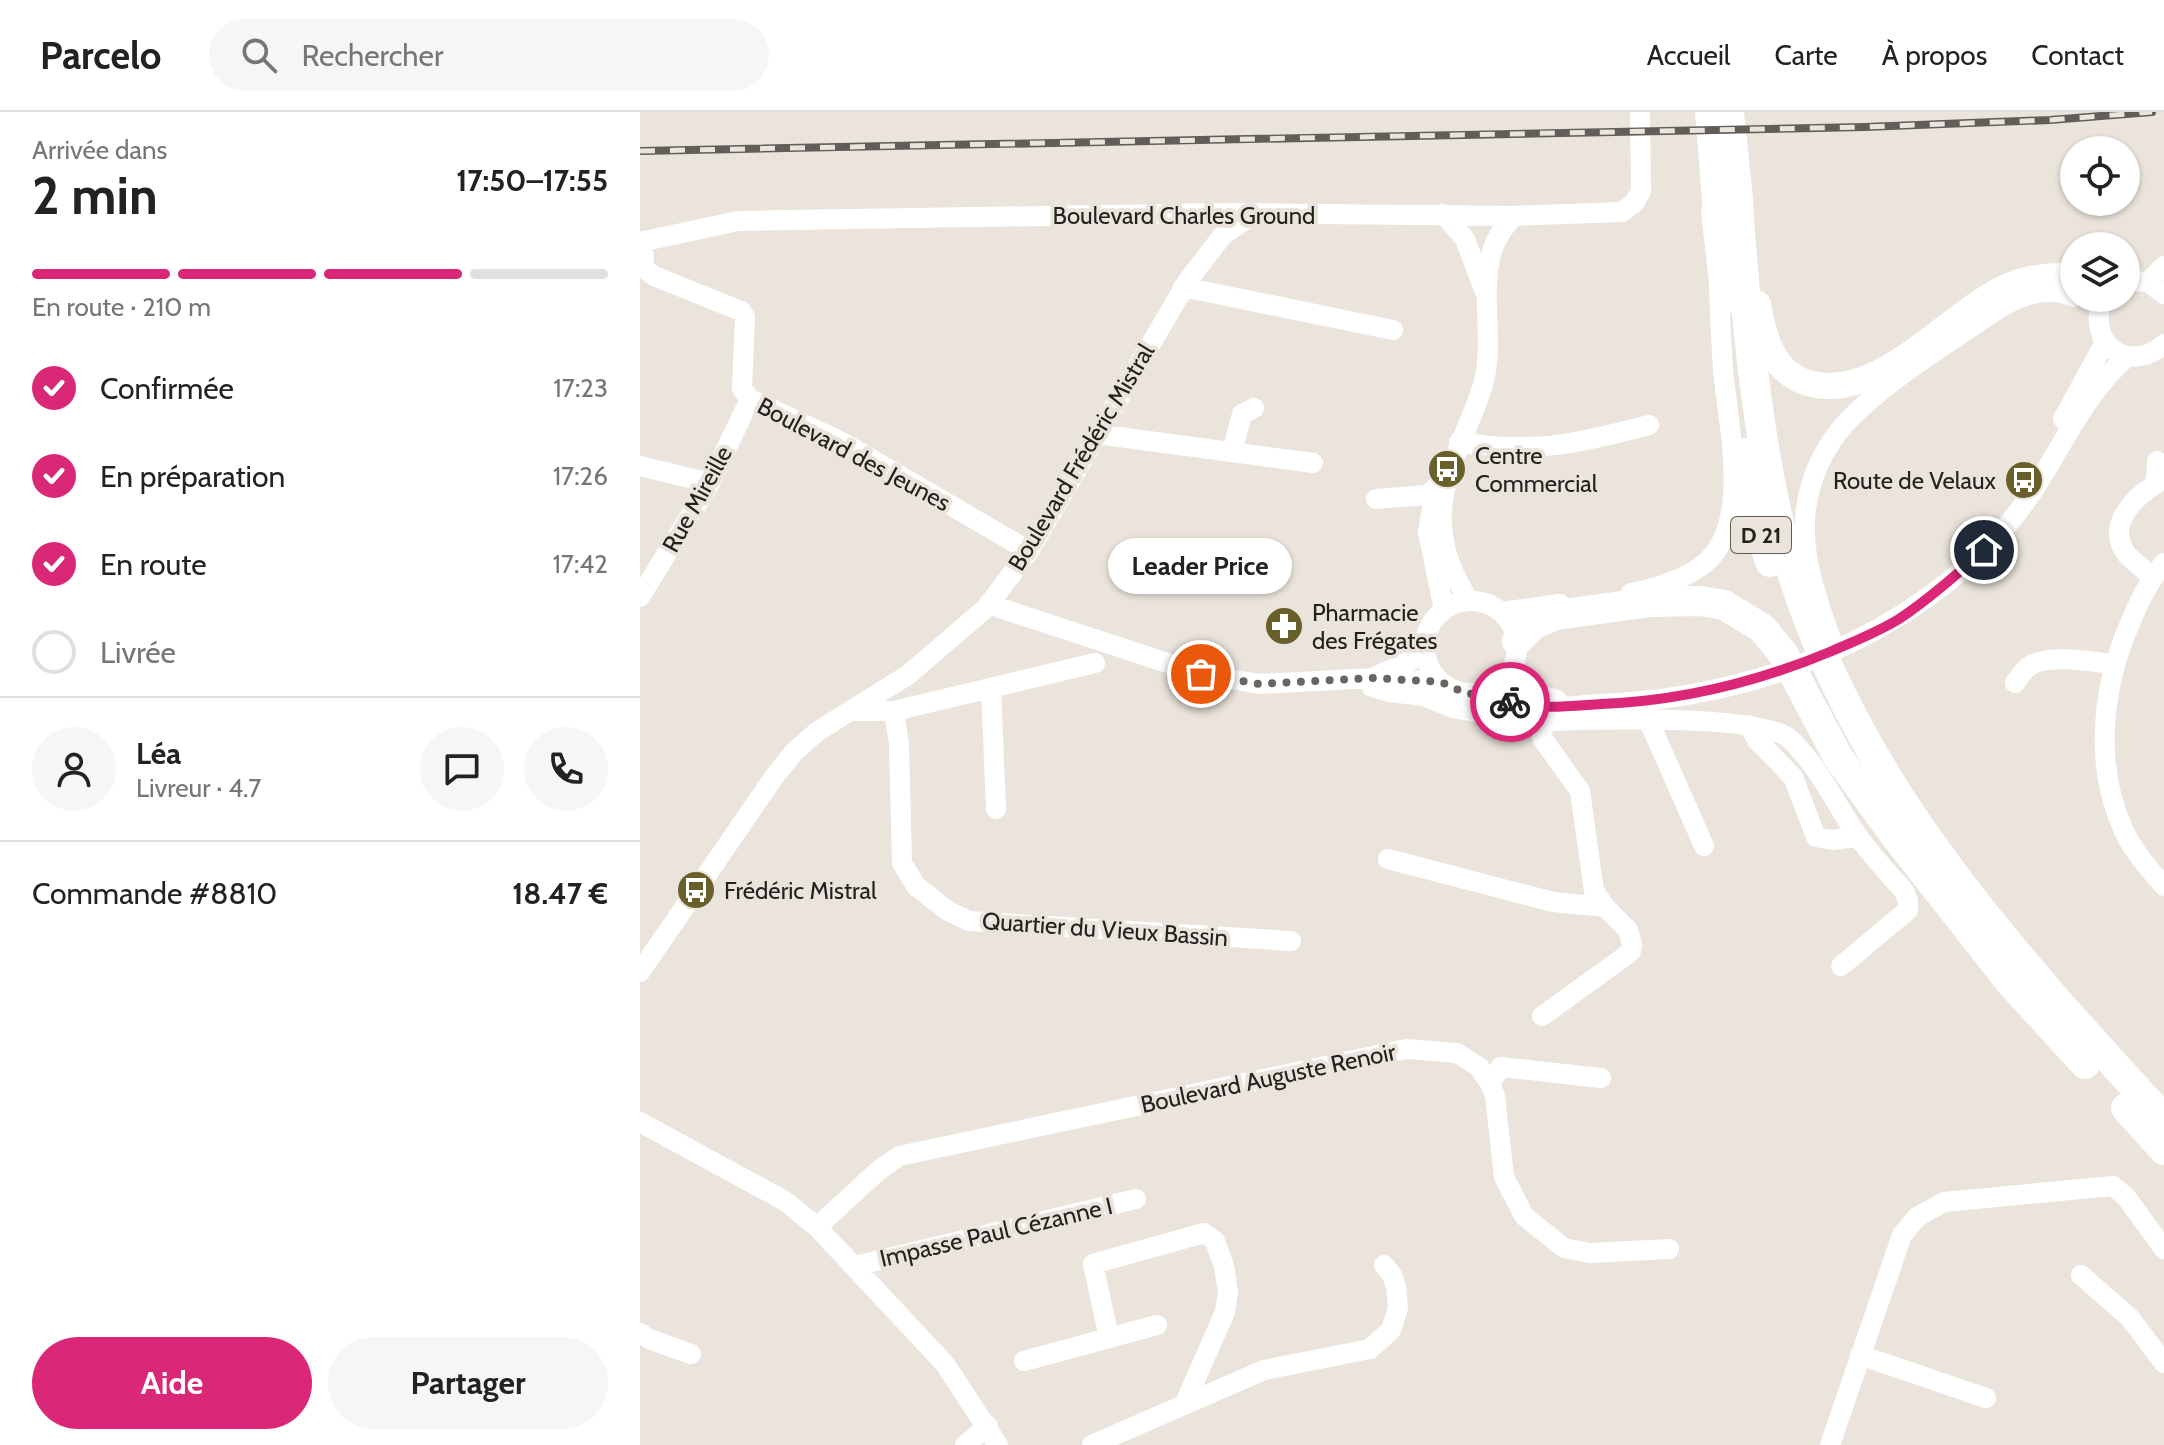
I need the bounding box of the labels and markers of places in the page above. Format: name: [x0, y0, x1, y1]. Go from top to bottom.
place label: Centre Commercial: [1475, 441, 1598, 498]
bus stop icon: Centre Commercial: [1426, 448, 1468, 490]
bus stop icon: Route de Velaux: [2003, 459, 2045, 501]
place label: Route de Velaux: [1833, 466, 1997, 495]
pin: [1950, 516, 2018, 584]
callout: Leader Price: [1109, 538, 1293, 594]
place label: Pharmacie des Frégates: [1312, 598, 1437, 655]
pharmacy icon: Pharmacie des Frégates: [1263, 605, 1305, 647]
pin: [1167, 640, 1235, 708]
bus stop icon: Frédéric Mistral: [675, 869, 717, 911]
place label: Frédéric Mistral: [724, 876, 877, 905]

